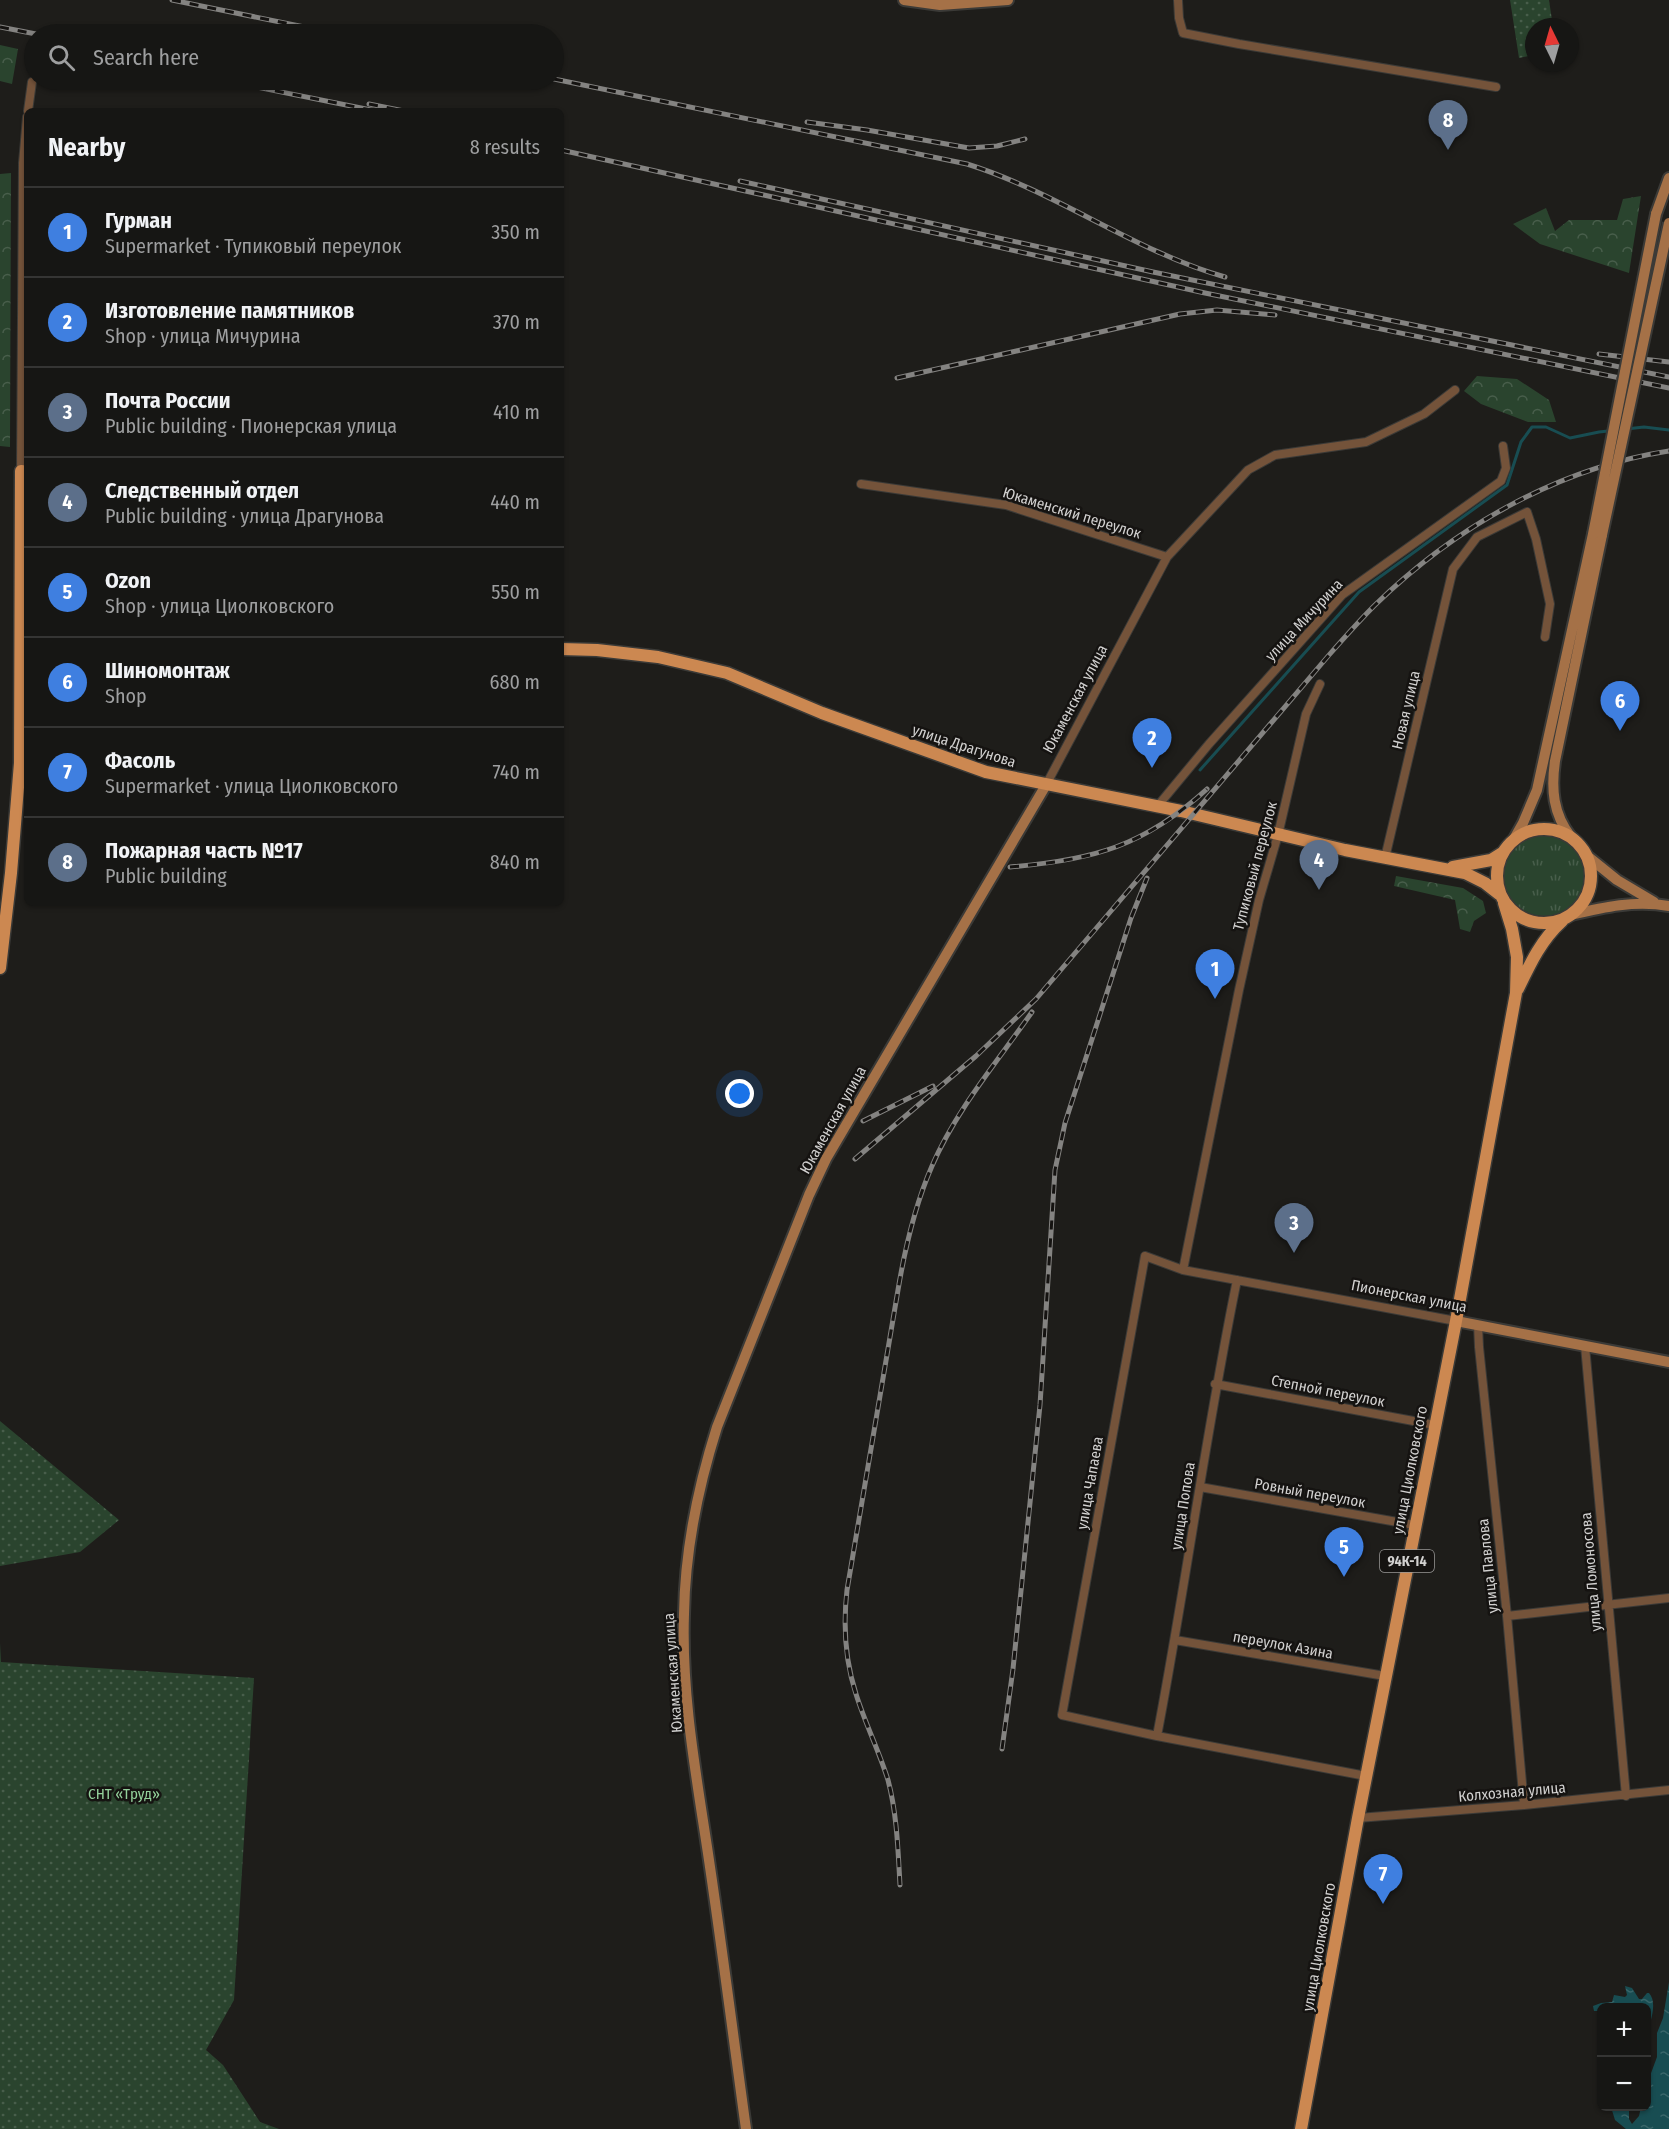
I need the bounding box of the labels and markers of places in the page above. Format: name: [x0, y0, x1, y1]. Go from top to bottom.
pin: 8: [1428, 100, 1468, 150]
pin: 6: [1600, 682, 1640, 731]
pin: 2: [1132, 718, 1172, 768]
pin: 4: [1300, 840, 1338, 890]
pin: 1: [1196, 950, 1234, 999]
pin: 3: [1274, 1204, 1314, 1253]
pin: 5: [1324, 1528, 1364, 1577]
pin: 7: [1364, 1854, 1402, 1904]

